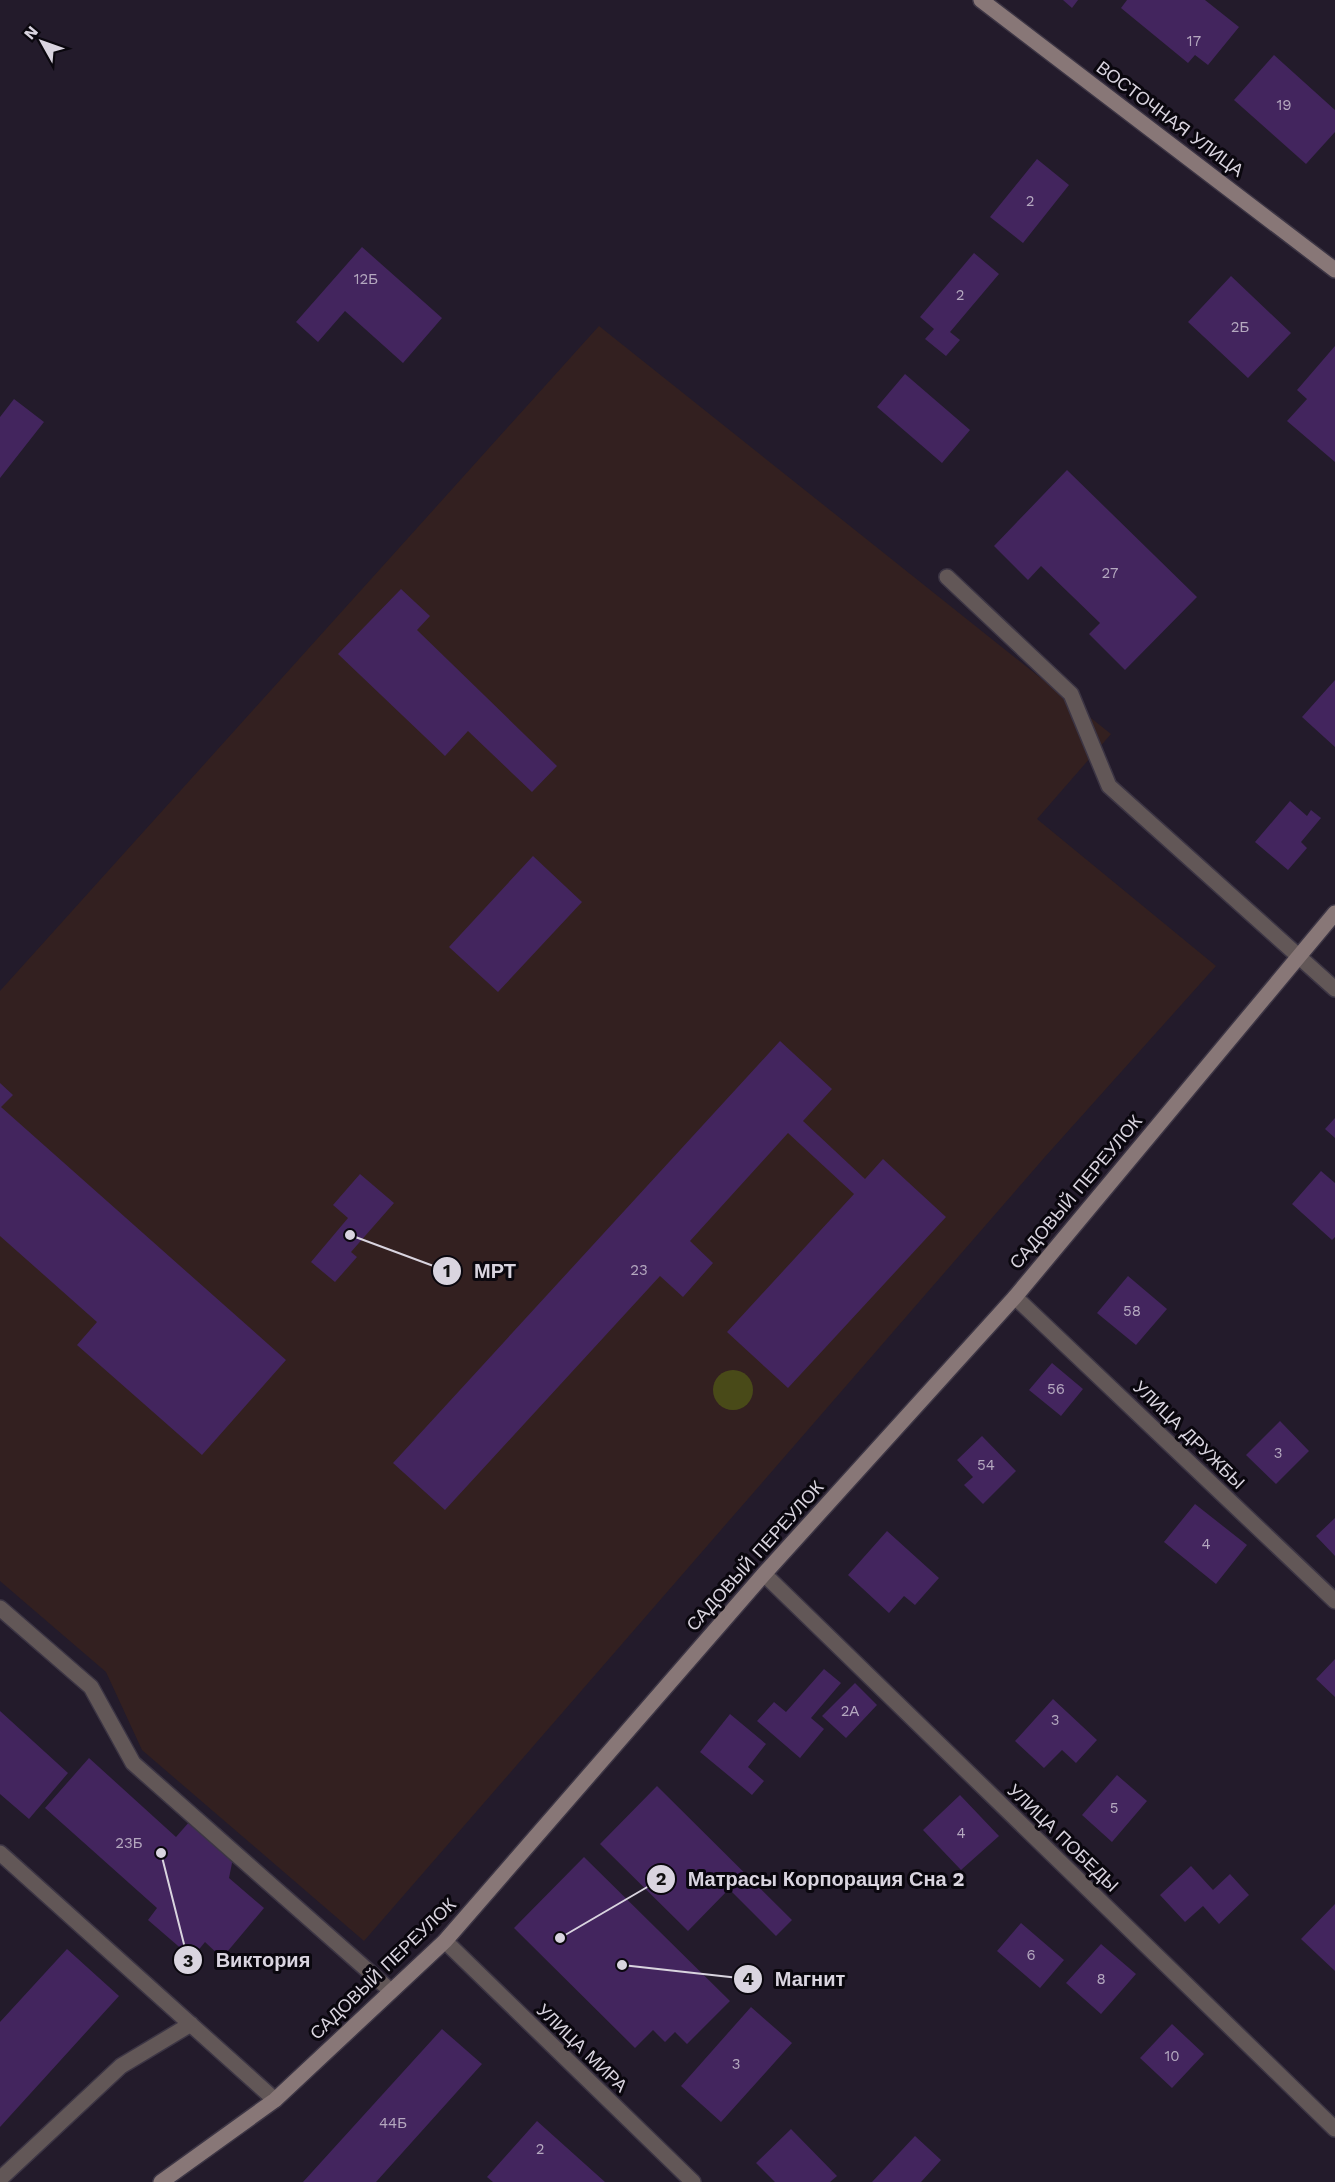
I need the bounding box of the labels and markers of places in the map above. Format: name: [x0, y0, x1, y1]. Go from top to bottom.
callout: МРТ: [432, 1252, 527, 1290]
callout: Матрасы Корпорация Сна 2: [646, 1860, 976, 1898]
callout: Виктория: [173, 1941, 322, 1979]
callout: Магнит: [733, 1960, 857, 1998]

